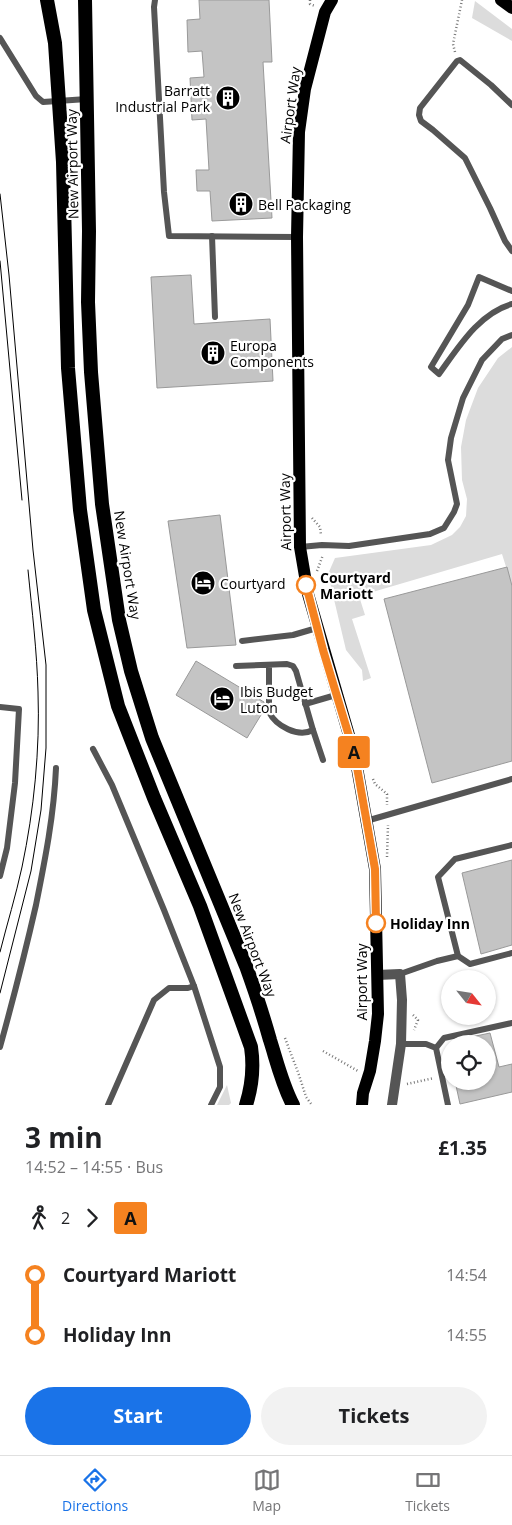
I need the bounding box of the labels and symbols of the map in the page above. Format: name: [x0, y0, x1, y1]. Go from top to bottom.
street label: Airport Way: [275, 64, 305, 145]
place label: Barratt Industrial Park: [115, 81, 211, 116]
building icon: Barratt Industrial Park: [215, 85, 241, 111]
street label: New Airport Way: [62, 108, 82, 219]
building icon: Bell Packaging: [228, 191, 254, 217]
place label: Bell Packaging: [258, 195, 351, 214]
place label: Europa Components: [230, 336, 314, 371]
building icon: Europa Components: [200, 340, 226, 366]
street label: Airport Way: [275, 472, 295, 551]
street label: New Airport Way: [110, 509, 146, 622]
place label: Courtyard Mariott: [320, 568, 391, 603]
hotel icon: Courtyard: [190, 570, 216, 596]
place label: Courtyard: [220, 574, 286, 593]
marker: Courtyard Mariott: [296, 575, 316, 595]
place label: Ibis Budget Luton: [240, 682, 313, 717]
hotel icon: Ibis Budget Luton: [209, 686, 235, 712]
line badge: A: [338, 736, 370, 768]
street label: New Airport Way: [224, 890, 282, 1001]
marker: Holiday Inn: [366, 913, 386, 933]
place label: Holiday Inn: [390, 914, 470, 933]
street label: Airport Way: [352, 942, 371, 1021]
north arrow: [441, 970, 496, 1025]

